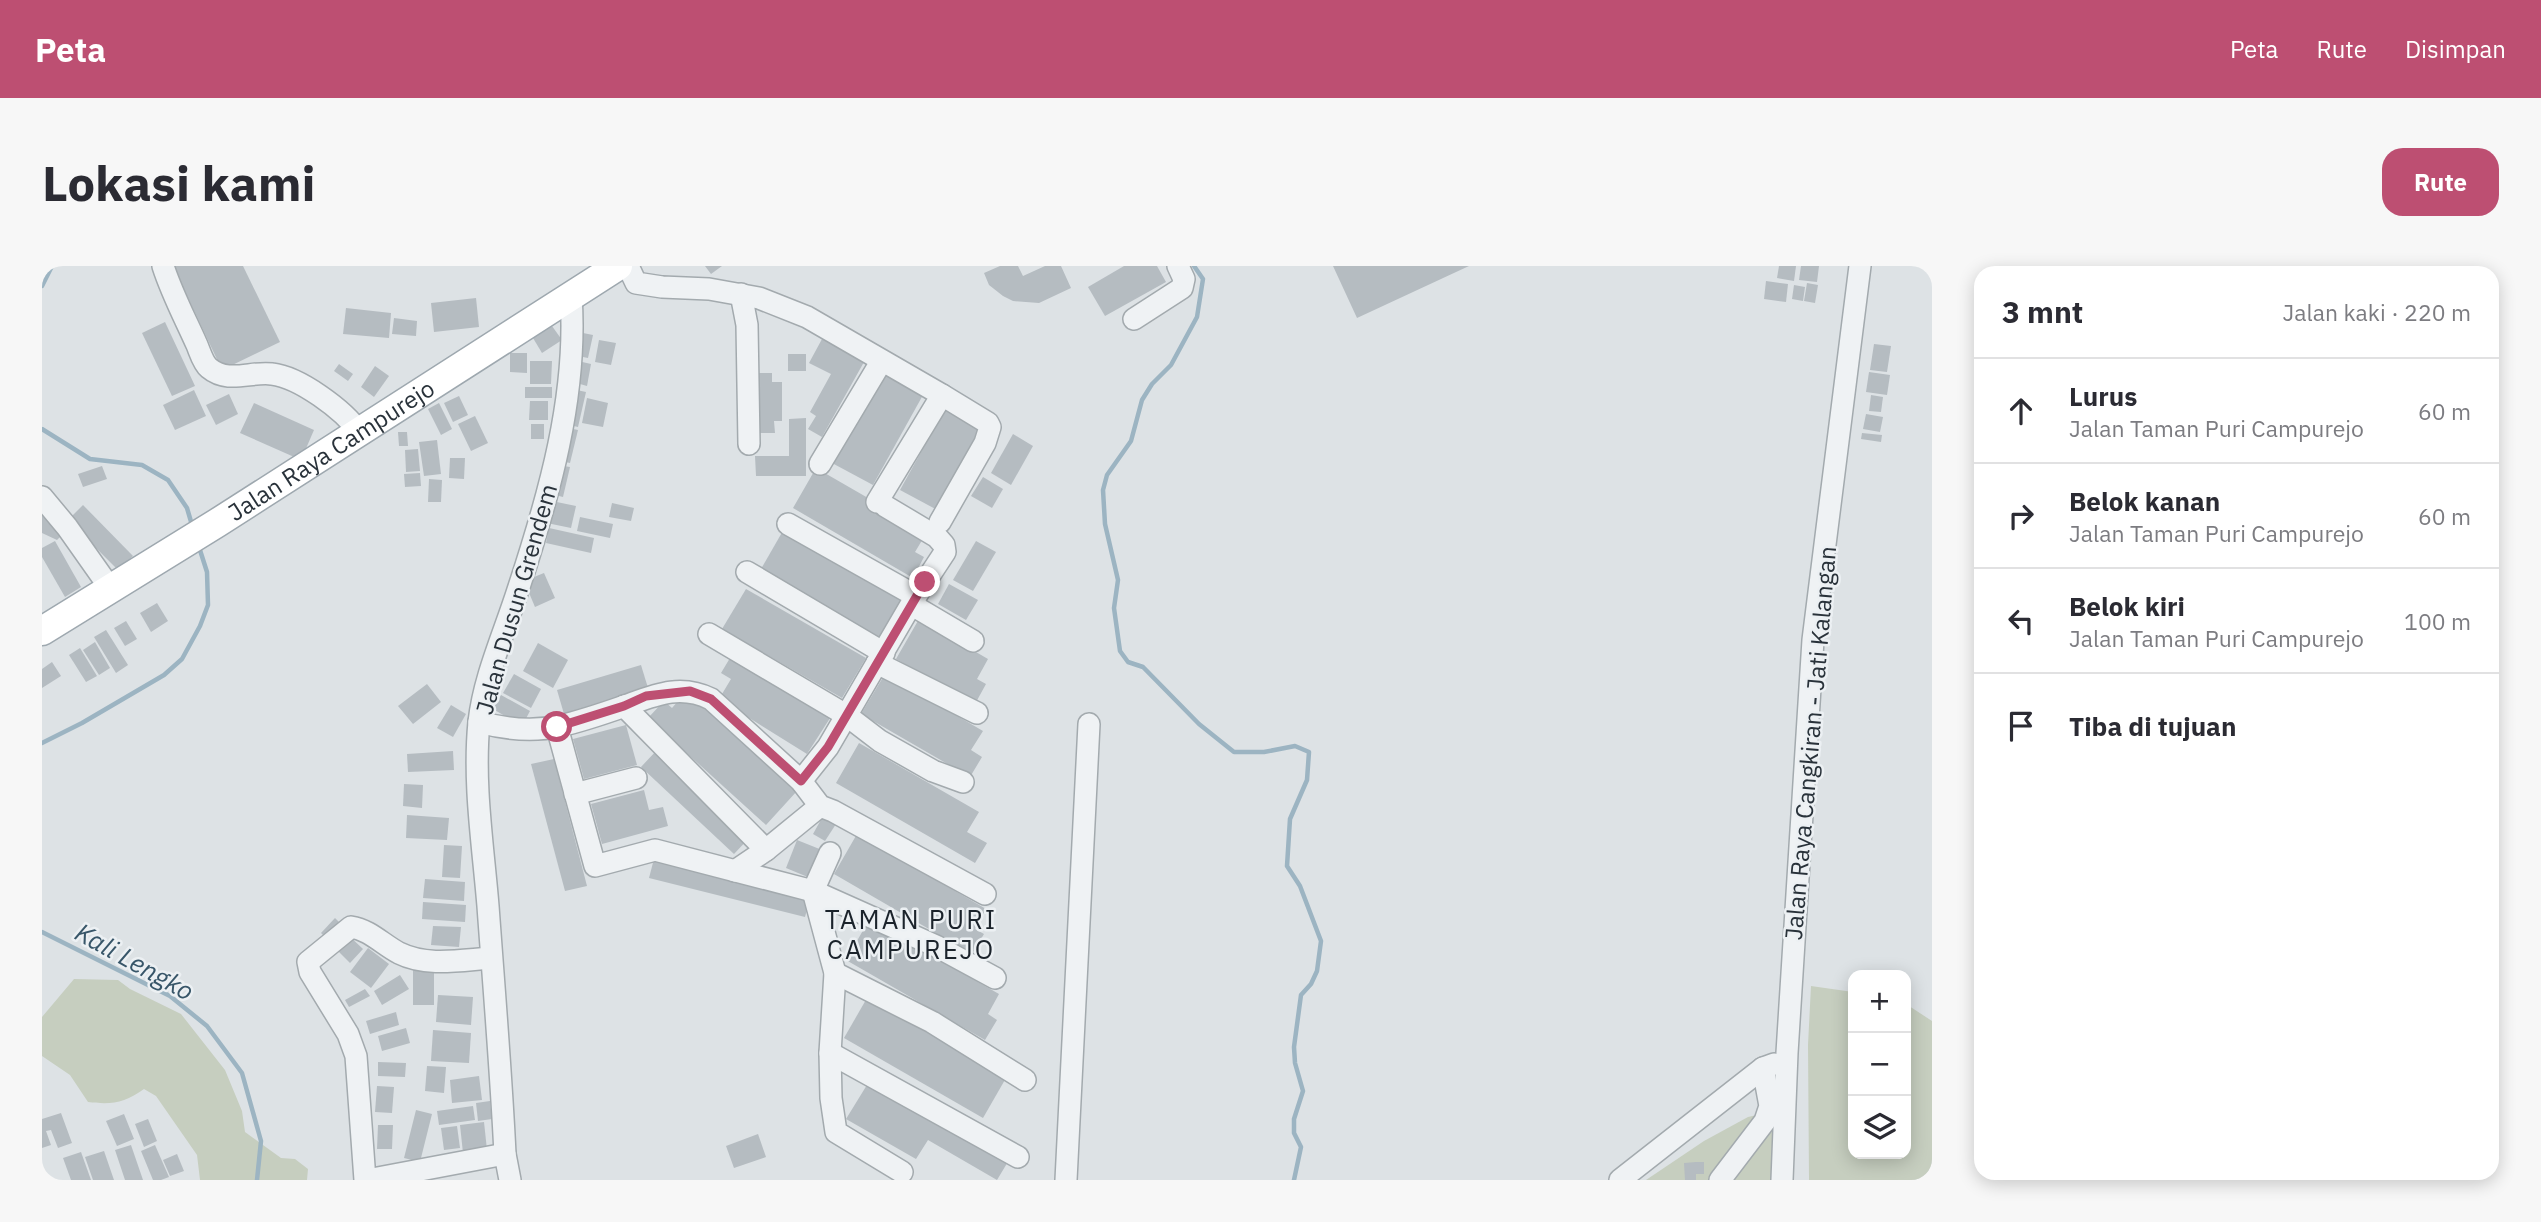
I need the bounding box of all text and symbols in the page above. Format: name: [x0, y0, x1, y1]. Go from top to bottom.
text: Peta: [35, 28, 106, 71]
text: Peta: [2230, 33, 2278, 65]
text: Rute: [2316, 33, 2367, 65]
text: Disimpan: [2405, 33, 2506, 65]
button: Rute: [2382, 148, 2499, 216]
text: Lokasi kami: [42, 151, 316, 214]
text: 3 mnt: [2002, 292, 2083, 331]
text: Jalan kaki · 220 m: [2283, 297, 2471, 327]
street label: Jalan Raya Campurejo: [222, 372, 440, 528]
text: Lurus: [2069, 379, 2137, 413]
icon: ahead: [2002, 392, 2040, 430]
text: 60 m: [2418, 396, 2471, 426]
text: Jalan Taman Puri Campurejo: [2069, 413, 2364, 443]
street label: Jalan Dusun Grendem: [468, 480, 564, 718]
text: Belok kanan: [2069, 484, 2220, 518]
icon: right: [2002, 497, 2040, 535]
text: 60 m: [2418, 501, 2471, 531]
text: Jalan Taman Puri Campurejo: [2069, 518, 2364, 548]
street label: Jalan Raya Cangkiran - Jati Kalangan: [1777, 545, 1843, 941]
route end: [909, 566, 940, 597]
text: Belok kiri: [2069, 589, 2185, 623]
icon: left: [2002, 602, 2040, 640]
text: 100 m: [2404, 606, 2471, 636]
text: Jalan Taman Puri Campurejo: [2069, 623, 2364, 653]
icon: arrive: [2002, 707, 2040, 745]
text: Tiba di tujuan: [2069, 709, 2236, 743]
route start: [541, 711, 572, 742]
district label: TAMAN PURI CAMPUREJO: [825, 902, 997, 966]
water label: Kali Lengko: [70, 914, 200, 1008]
map controls: [1848, 970, 1911, 1159]
button: +: [1848, 970, 1911, 1033]
button: −: [1848, 1033, 1911, 1096]
button: layers: [1848, 1096, 1911, 1159]

